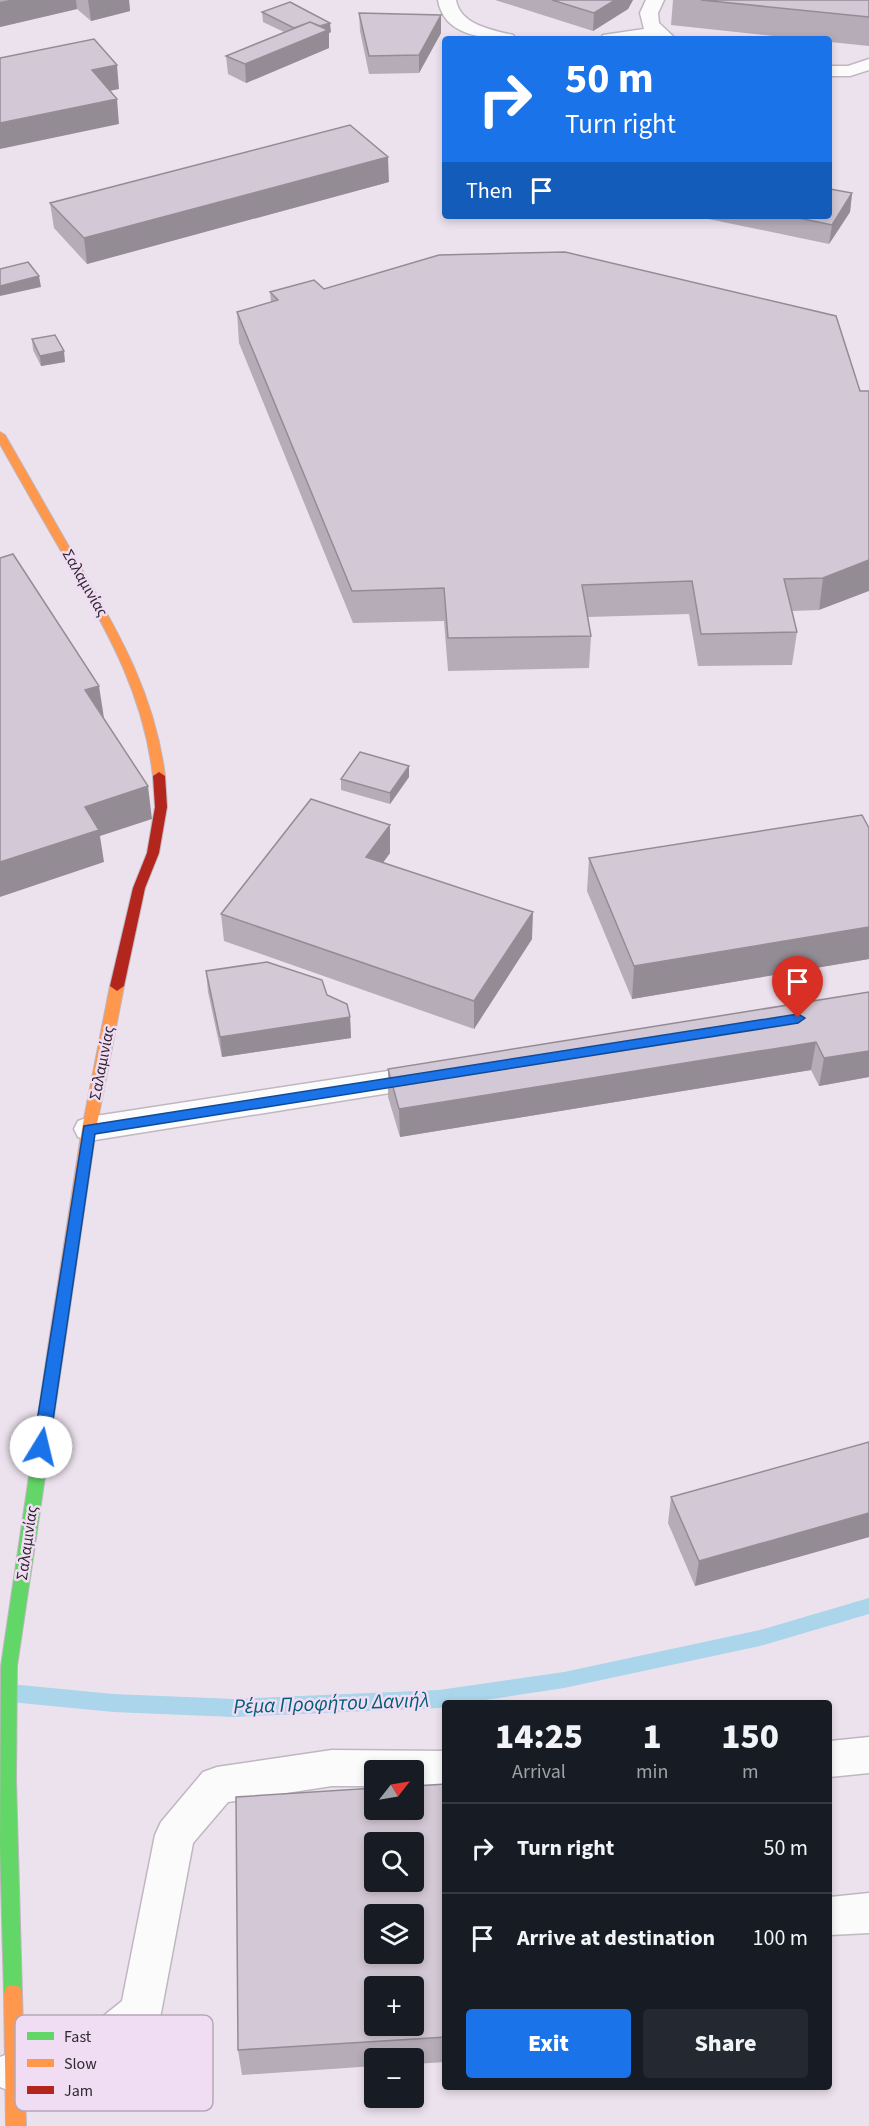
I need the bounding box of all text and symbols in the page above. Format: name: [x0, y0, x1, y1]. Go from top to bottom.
text: 50 m: [565, 49, 654, 109]
icon: right: [466, 60, 544, 138]
text: Turn right: [565, 105, 676, 144]
icon: arrive: [525, 174, 558, 207]
text: Then: [466, 175, 513, 207]
street label: Σαλαμινίας: [57, 545, 113, 621]
pin: [772, 956, 823, 1018]
icon: arrive: [781, 965, 814, 998]
street label: Σαλαμινίας: [84, 1024, 120, 1102]
position arrow: [9, 1415, 73, 1479]
street label: Σαλαμινίας: [11, 1504, 43, 1582]
water label: Ρέμα Προφήτου Δανιήλ: [233, 1685, 429, 1721]
text: 14:25: [495, 1711, 583, 1762]
text: 1: [643, 1711, 662, 1762]
text: 150: [721, 1711, 779, 1762]
text: Arrival: [512, 1758, 566, 1786]
text: min: [636, 1758, 668, 1786]
text: m: [742, 1758, 758, 1786]
north arrow: [364, 1760, 424, 1820]
map controls: [364, 1760, 424, 2108]
button: search: [364, 1832, 424, 1892]
icon: right: [466, 1832, 499, 1865]
text: Turn right: [517, 1832, 614, 1864]
text: 50 m: [763, 1832, 808, 1864]
button: layers: [364, 1904, 424, 1964]
icon: arrive: [466, 1922, 499, 1955]
text: Arrive at destination: [517, 1922, 715, 1954]
text: 100 m: [753, 1922, 808, 1954]
button: +: [364, 1976, 424, 2036]
button: Exit: [466, 2009, 631, 2078]
button: Share: [643, 2009, 808, 2078]
legend: [15, 2015, 213, 2111]
text: Fast: [64, 2026, 92, 2048]
button: −: [364, 2048, 424, 2108]
text: Slow: [64, 2053, 97, 2075]
text: Jam: [64, 2080, 93, 2102]

